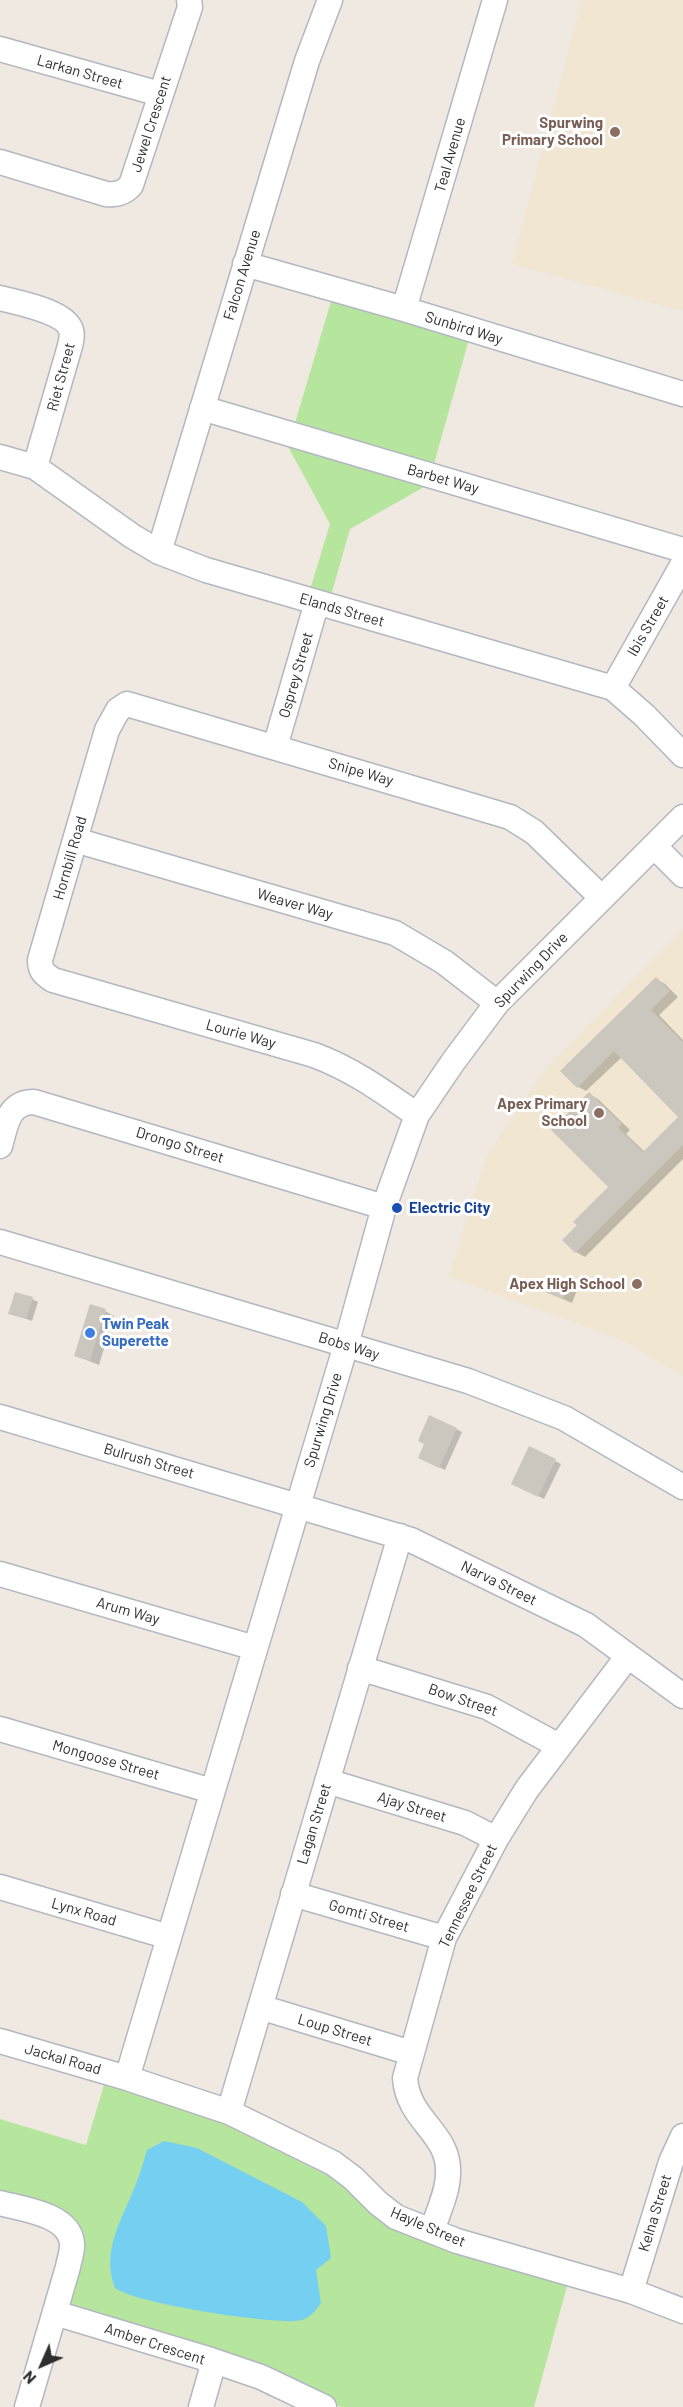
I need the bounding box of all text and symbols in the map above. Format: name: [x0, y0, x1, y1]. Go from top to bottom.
street label: Larkan Street: [35, 51, 125, 93]
street label: Jewel Crescent: [127, 74, 175, 174]
place label: Spurwing Primary School: [502, 114, 603, 149]
street label: Teal Avenue: [431, 115, 469, 195]
marker: Spurwing Primary School: [608, 125, 622, 139]
street label: Falcon Avenue: [220, 227, 264, 323]
street label: Sunbird Way: [423, 308, 505, 348]
street label: Riet Street: [43, 341, 79, 413]
street label: Barbet Way: [405, 460, 481, 498]
street label: Elands Street: [297, 589, 387, 631]
street label: Ibis Street: [623, 592, 673, 660]
street label: Osprey Street: [275, 630, 317, 720]
street label: Snipe Way: [326, 754, 396, 790]
street label: Hornbill Road: [49, 814, 91, 902]
street label: Weaver Way: [255, 885, 335, 923]
street label: Spurwing Drive: [490, 928, 572, 1012]
street label: Lourie Way: [204, 1015, 278, 1053]
place label: Apex Primary School: [497, 1095, 587, 1130]
marker: Apex Primary School: [592, 1106, 606, 1120]
street label: Drongo Street: [134, 1123, 226, 1167]
place label: Electric City: [409, 1199, 490, 1217]
marker: Electric City: [390, 1201, 404, 1215]
place label: Apex High School: [509, 1275, 625, 1293]
marker: Apex High School: [630, 1277, 644, 1291]
place label: Twin Peak Superette: [102, 1315, 169, 1350]
marker: Twin Peak Superette: [83, 1326, 97, 1340]
street label: Bobs Way: [316, 1328, 382, 1364]
street label: Spurwing Drive: [300, 1370, 346, 1470]
street label: Bulrush Street: [102, 1439, 196, 1483]
street label: Narva Street: [458, 1557, 540, 1609]
street label: Arum Way: [94, 1593, 162, 1629]
street label: Bow Street: [426, 1680, 500, 1720]
street label: Mongoose Street: [50, 1736, 162, 1784]
street label: Lagan Street: [293, 1781, 335, 1867]
street label: Ajay Street: [375, 1788, 449, 1826]
street label: Tennessee Street: [435, 1841, 501, 1951]
street label: Lynx Road: [49, 1894, 119, 1930]
street label: Gomti Street: [327, 1896, 411, 1936]
street label: Loup Street: [296, 2010, 374, 2050]
street label: Jackal Road: [23, 2039, 103, 2079]
street label: Kelna Street: [635, 2172, 675, 2254]
street label: Hayle Street: [388, 2203, 468, 2251]
street label: Amber Crescent: [102, 2319, 208, 2369]
north arrow: [12, 2335, 72, 2395]
text: N: [18, 2368, 39, 2389]

